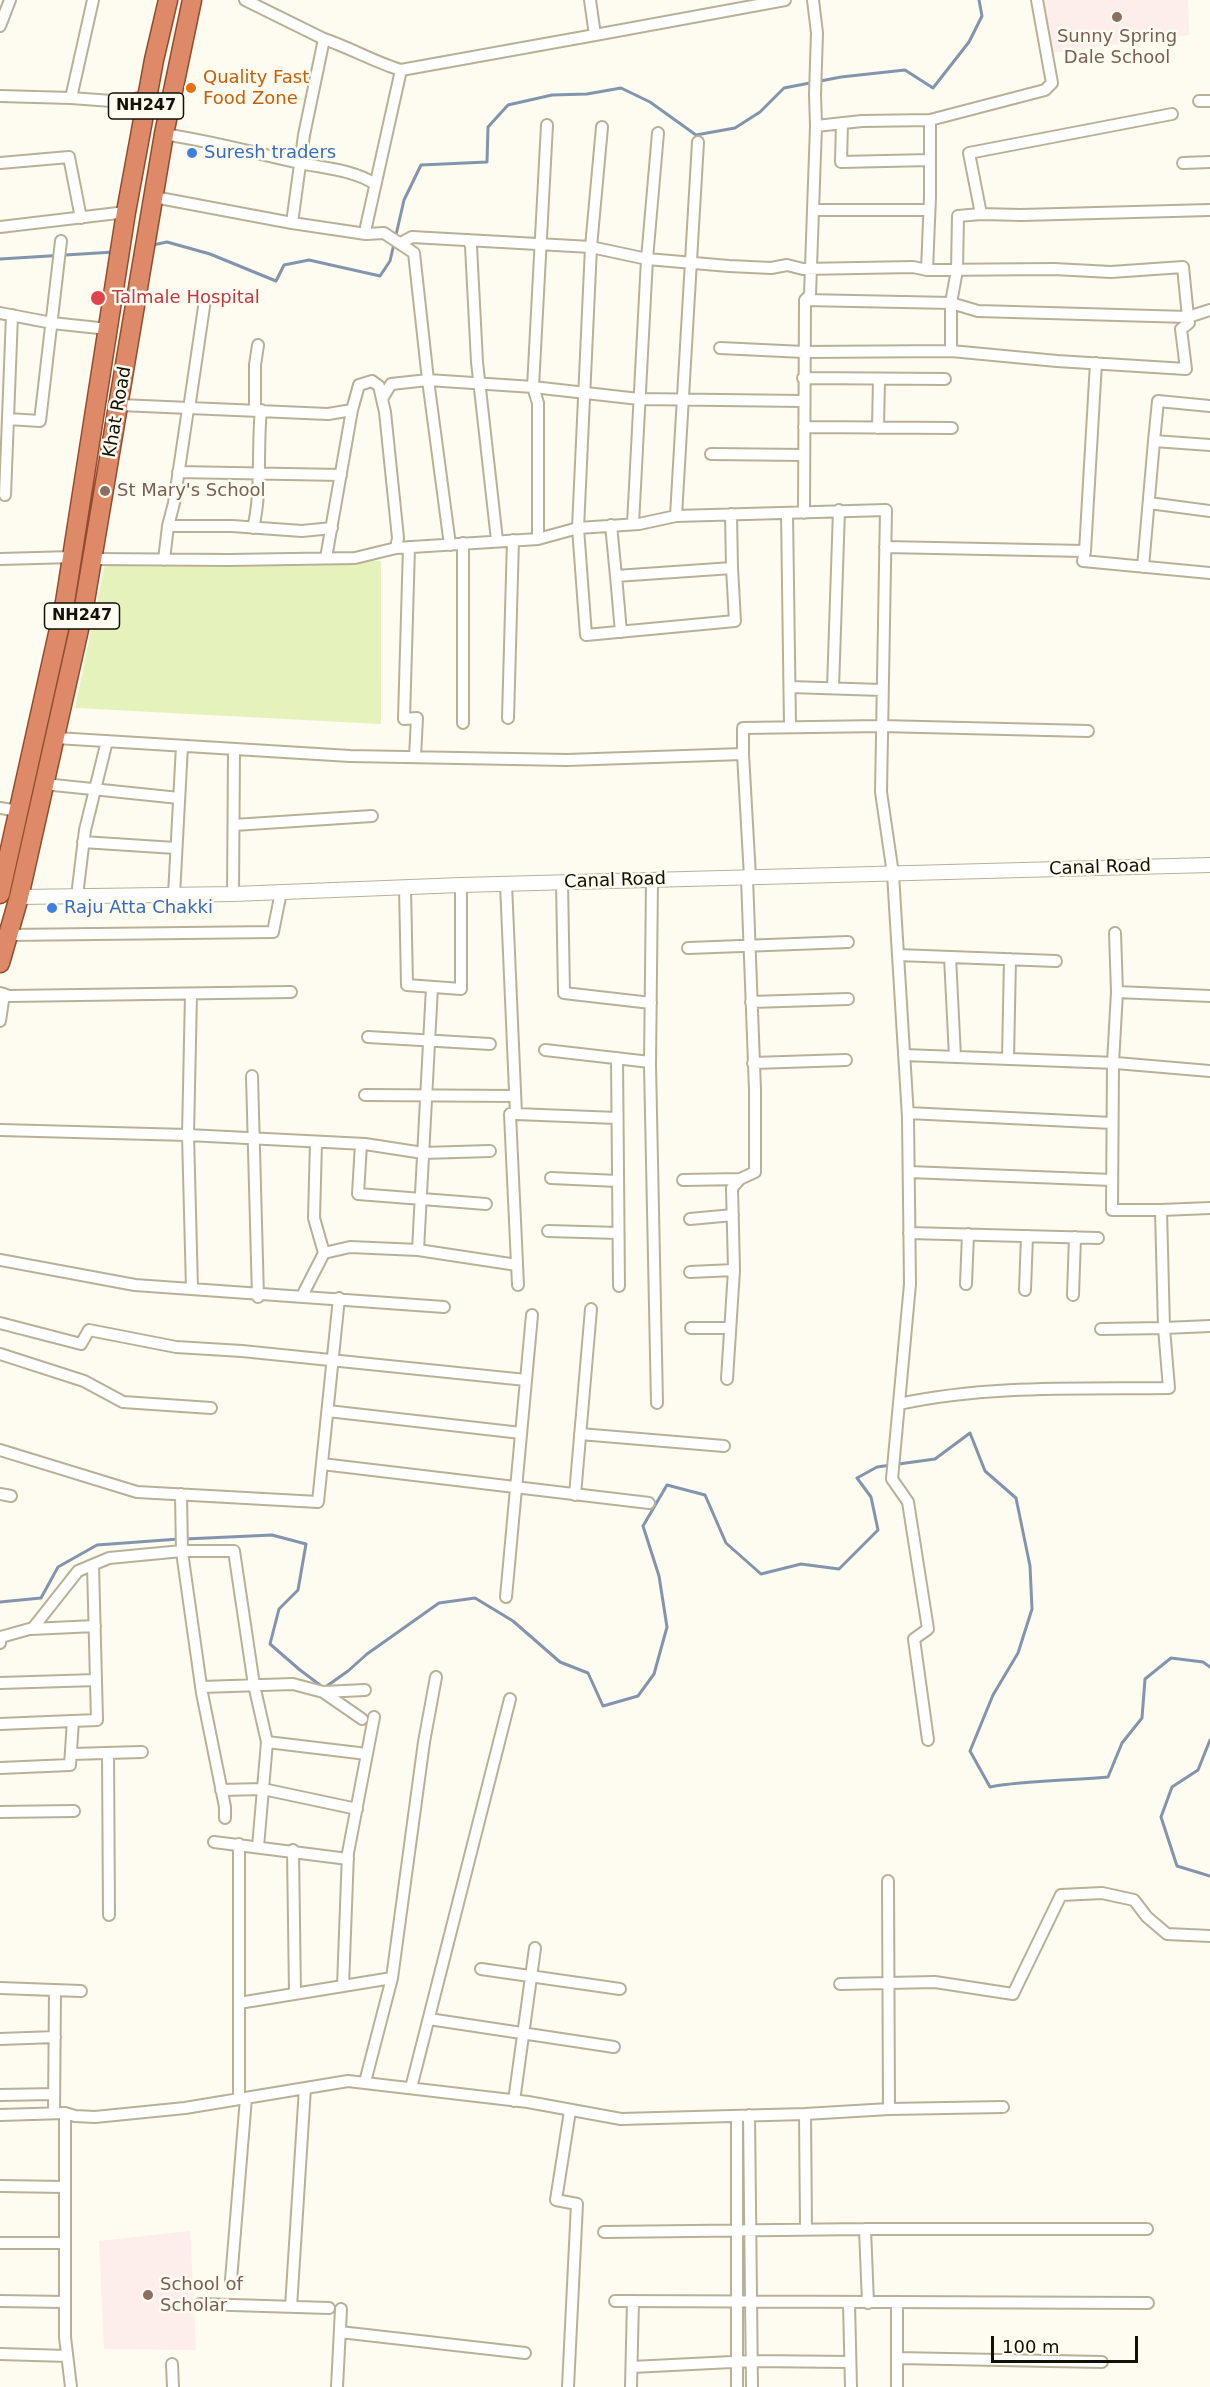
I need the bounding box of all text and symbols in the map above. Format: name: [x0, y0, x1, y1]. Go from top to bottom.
marker: Sunny Spring Dale School: [1110, 10, 1124, 24]
place label: Sunny Spring Dale School: [1057, 26, 1177, 68]
place label: Quality Fast Food Zone: [203, 67, 309, 110]
marker: Quality Fast Food Zone: [184, 81, 198, 95]
road number: NH247: [108, 93, 184, 119]
place label: Suresh traders: [204, 142, 336, 164]
marker: Suresh traders: [185, 146, 199, 160]
place label: Talmale Hospital: [112, 287, 260, 309]
marker: Talmale Hospital: [89, 289, 107, 307]
street label: Khat Road: [99, 365, 137, 459]
place label: St Mary's School: [117, 480, 266, 502]
marker: St Mary's School: [98, 484, 112, 498]
road number: NH247: [44, 603, 119, 629]
street label: Canal Road: [1049, 855, 1151, 881]
street label: Canal Road: [564, 868, 666, 894]
place label: Raju Atta Chakki: [64, 897, 213, 919]
marker: Raju Atta Chakki: [45, 901, 59, 915]
place label: School of Scholar: [160, 2274, 243, 2316]
marker: School of Scholar: [141, 2288, 155, 2302]
scale bar: [994, 2324, 1141, 2362]
text: 100 m: [1002, 2336, 1060, 2357]

